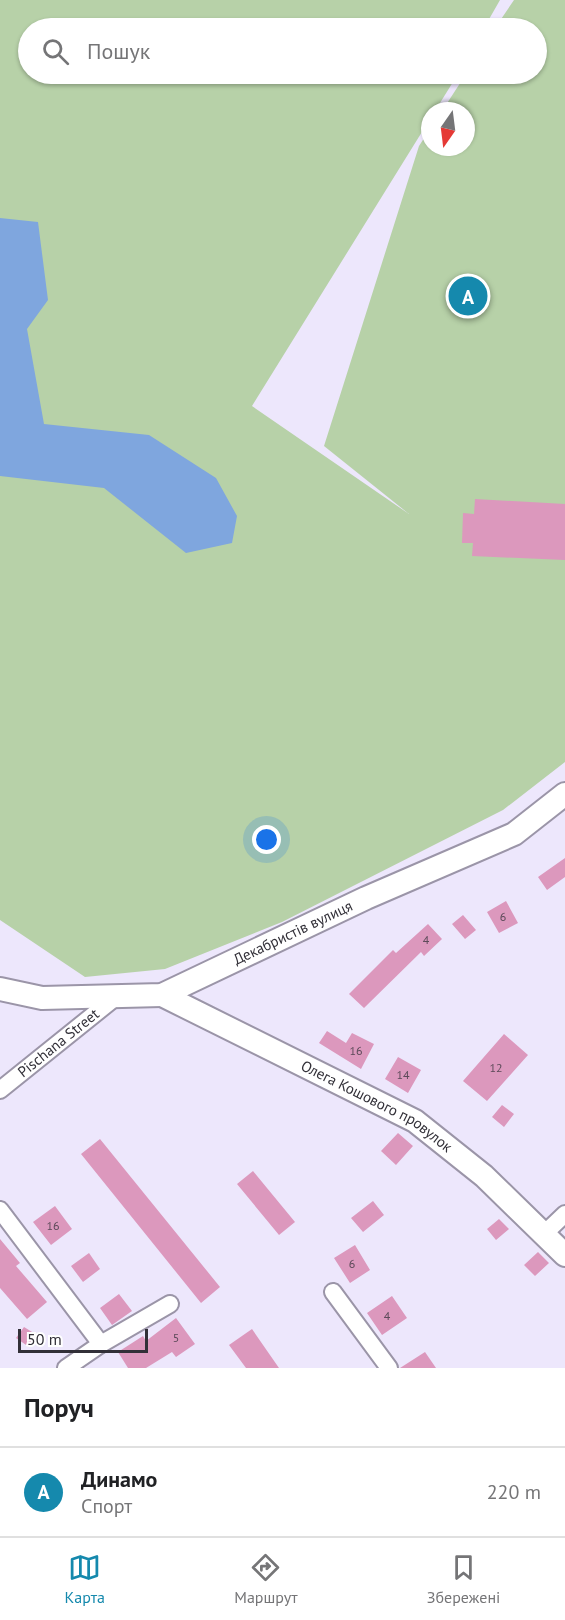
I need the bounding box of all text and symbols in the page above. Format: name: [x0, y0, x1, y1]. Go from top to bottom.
search box: [18, 18, 547, 84]
icon: search: [39, 35, 72, 68]
text: Пошук: [87, 37, 150, 65]
north arrow: [421, 102, 475, 156]
pin: A: [448, 274, 488, 318]
your location: [252, 825, 281, 854]
street label: Декабристів вулиця: [230, 896, 355, 969]
house number: 6: [500, 909, 506, 924]
house number: 4: [423, 932, 430, 947]
street label: Pischana Street: [14, 1004, 103, 1081]
house number: 16: [349, 1043, 363, 1058]
street label: Олега Кошового провулок: [298, 1056, 457, 1157]
house number: 12: [489, 1060, 503, 1075]
house number: 14: [396, 1067, 410, 1082]
house number: 16: [46, 1218, 60, 1233]
house number: 6: [349, 1256, 355, 1271]
house number: 4: [384, 1308, 391, 1323]
scale bar: [18, 1326, 148, 1354]
text: 50 m: [27, 1329, 62, 1349]
house number: 5: [173, 1330, 179, 1345]
text: Поруч: [24, 1391, 94, 1424]
text: Динамо: [81, 1465, 157, 1493]
text: A: [37, 1479, 50, 1505]
text: 220 m: [487, 1479, 541, 1505]
text: Спорт: [81, 1493, 132, 1519]
tab: Карта: [65, 1551, 105, 1607]
tab: Маршрут: [234, 1551, 298, 1607]
tab: Збережені: [427, 1551, 500, 1607]

